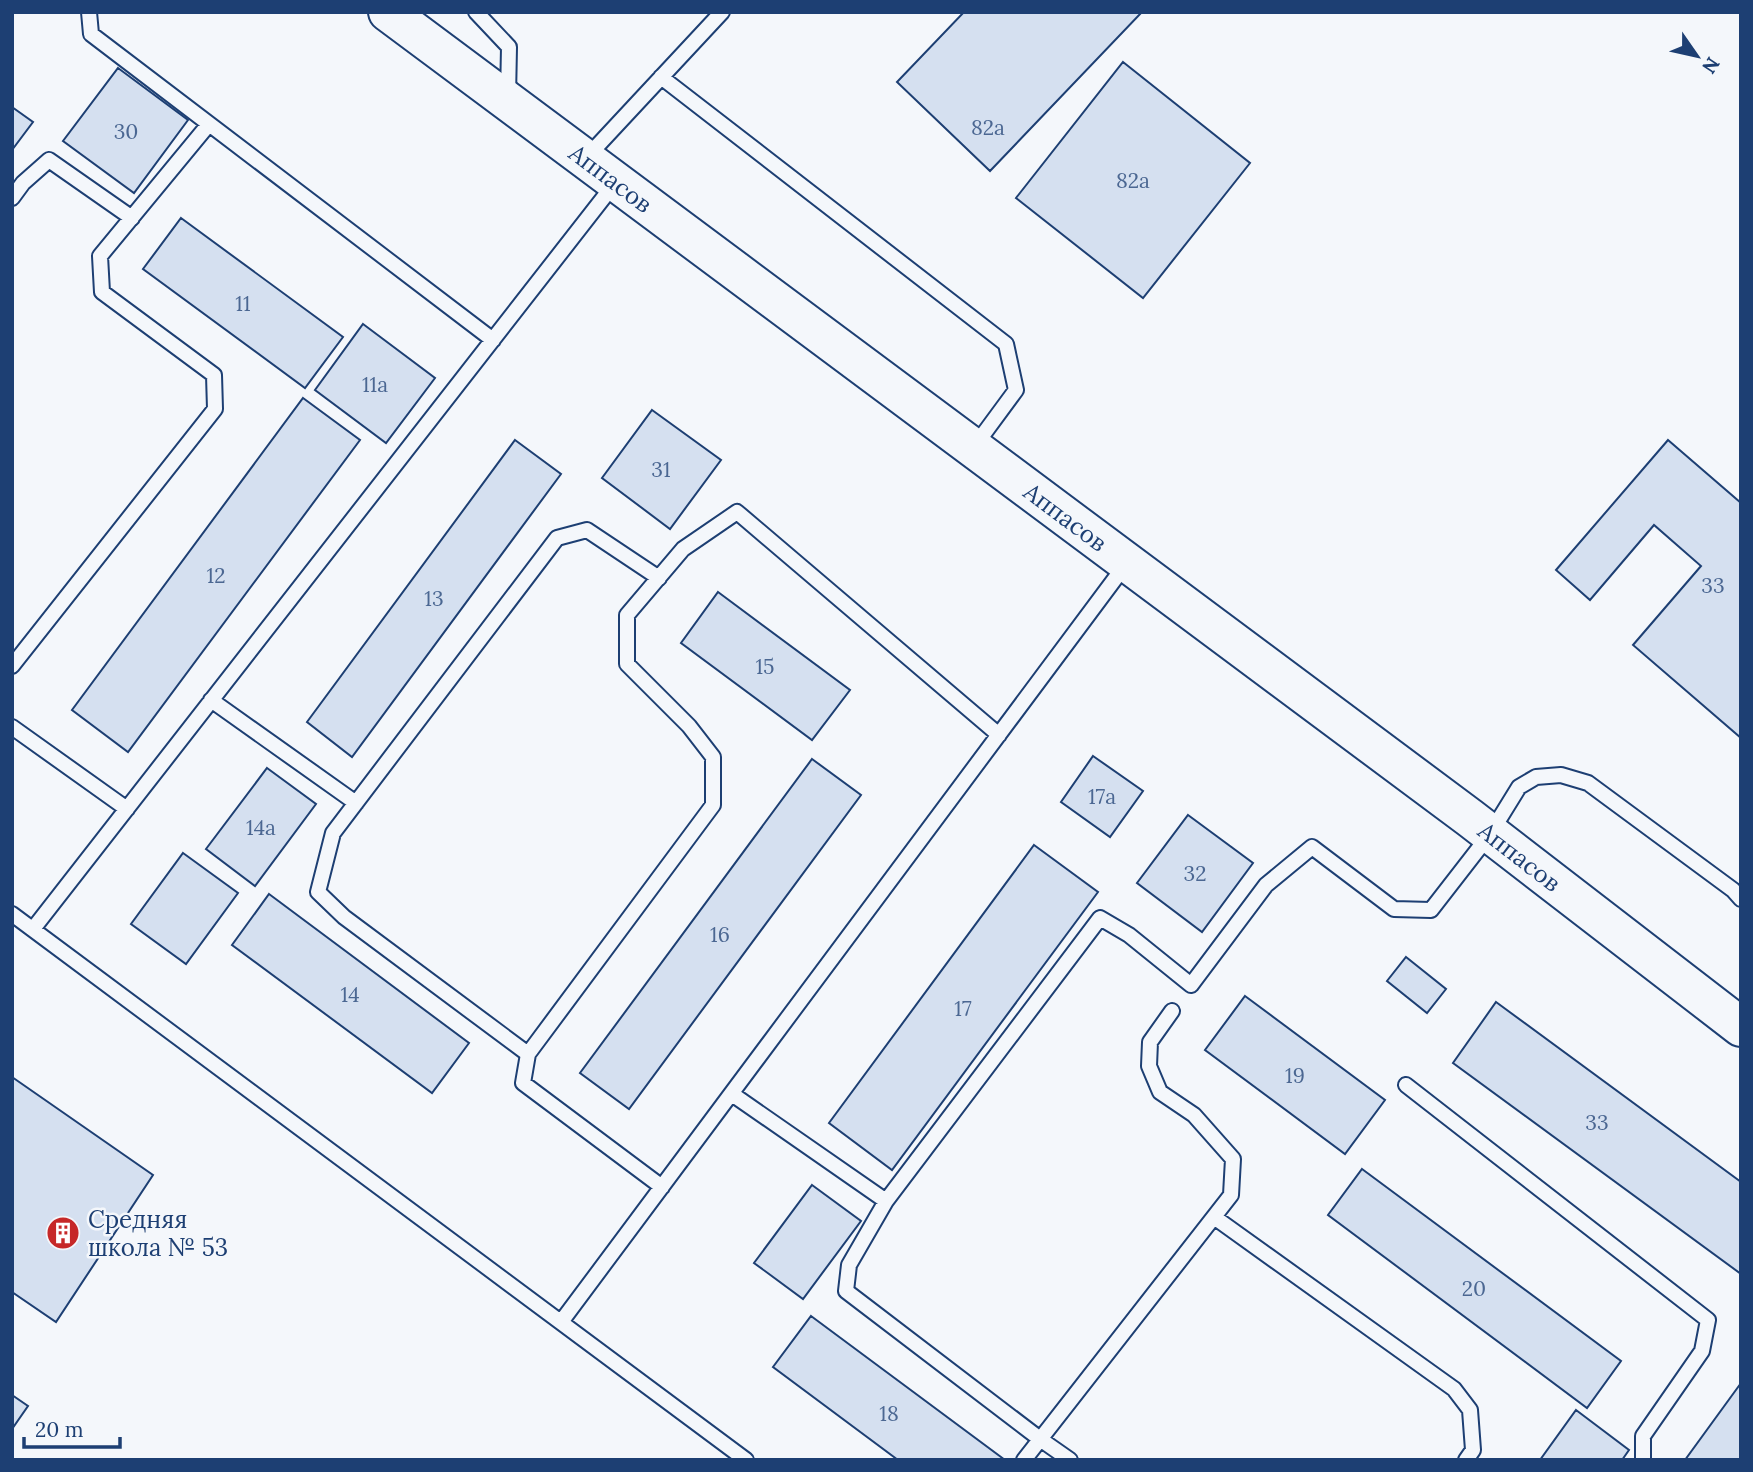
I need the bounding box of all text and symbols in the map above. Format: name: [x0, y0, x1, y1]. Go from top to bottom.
north arrow: [1662, 21, 1732, 91]
text: N: [1697, 53, 1725, 79]
house number: 82а: [971, 114, 1005, 141]
house number: 30: [114, 118, 138, 145]
street label: Аппасов: [562, 136, 659, 219]
house number: 82а: [1116, 167, 1150, 194]
house number: 11: [235, 290, 251, 317]
house number: 11а: [362, 371, 388, 398]
house number: 31: [651, 456, 671, 483]
street label: Аппасов: [1017, 475, 1113, 558]
house number: 12: [207, 562, 225, 589]
house number: 33: [1701, 572, 1725, 599]
house number: 13: [424, 585, 444, 612]
house number: 15: [755, 653, 775, 680]
house number: 17а: [1088, 783, 1116, 810]
house number: 14а: [246, 814, 276, 841]
street label: Аппасов: [1471, 814, 1567, 898]
house number: 32: [1184, 860, 1206, 887]
house number: 16: [710, 921, 730, 948]
house number: 14: [340, 981, 360, 1008]
house number: 17: [954, 995, 972, 1022]
house number: 19: [1285, 1062, 1305, 1089]
house number: 33: [1585, 1109, 1609, 1136]
place label: Средняя школа № 53: [88, 1204, 228, 1263]
building icon: Средняя школа № 53: [44, 1214, 82, 1252]
house number: 20: [1462, 1275, 1486, 1302]
house number: 18: [879, 1400, 899, 1427]
scale bar: [24, 1406, 121, 1450]
text: 20 m: [35, 1416, 84, 1443]

